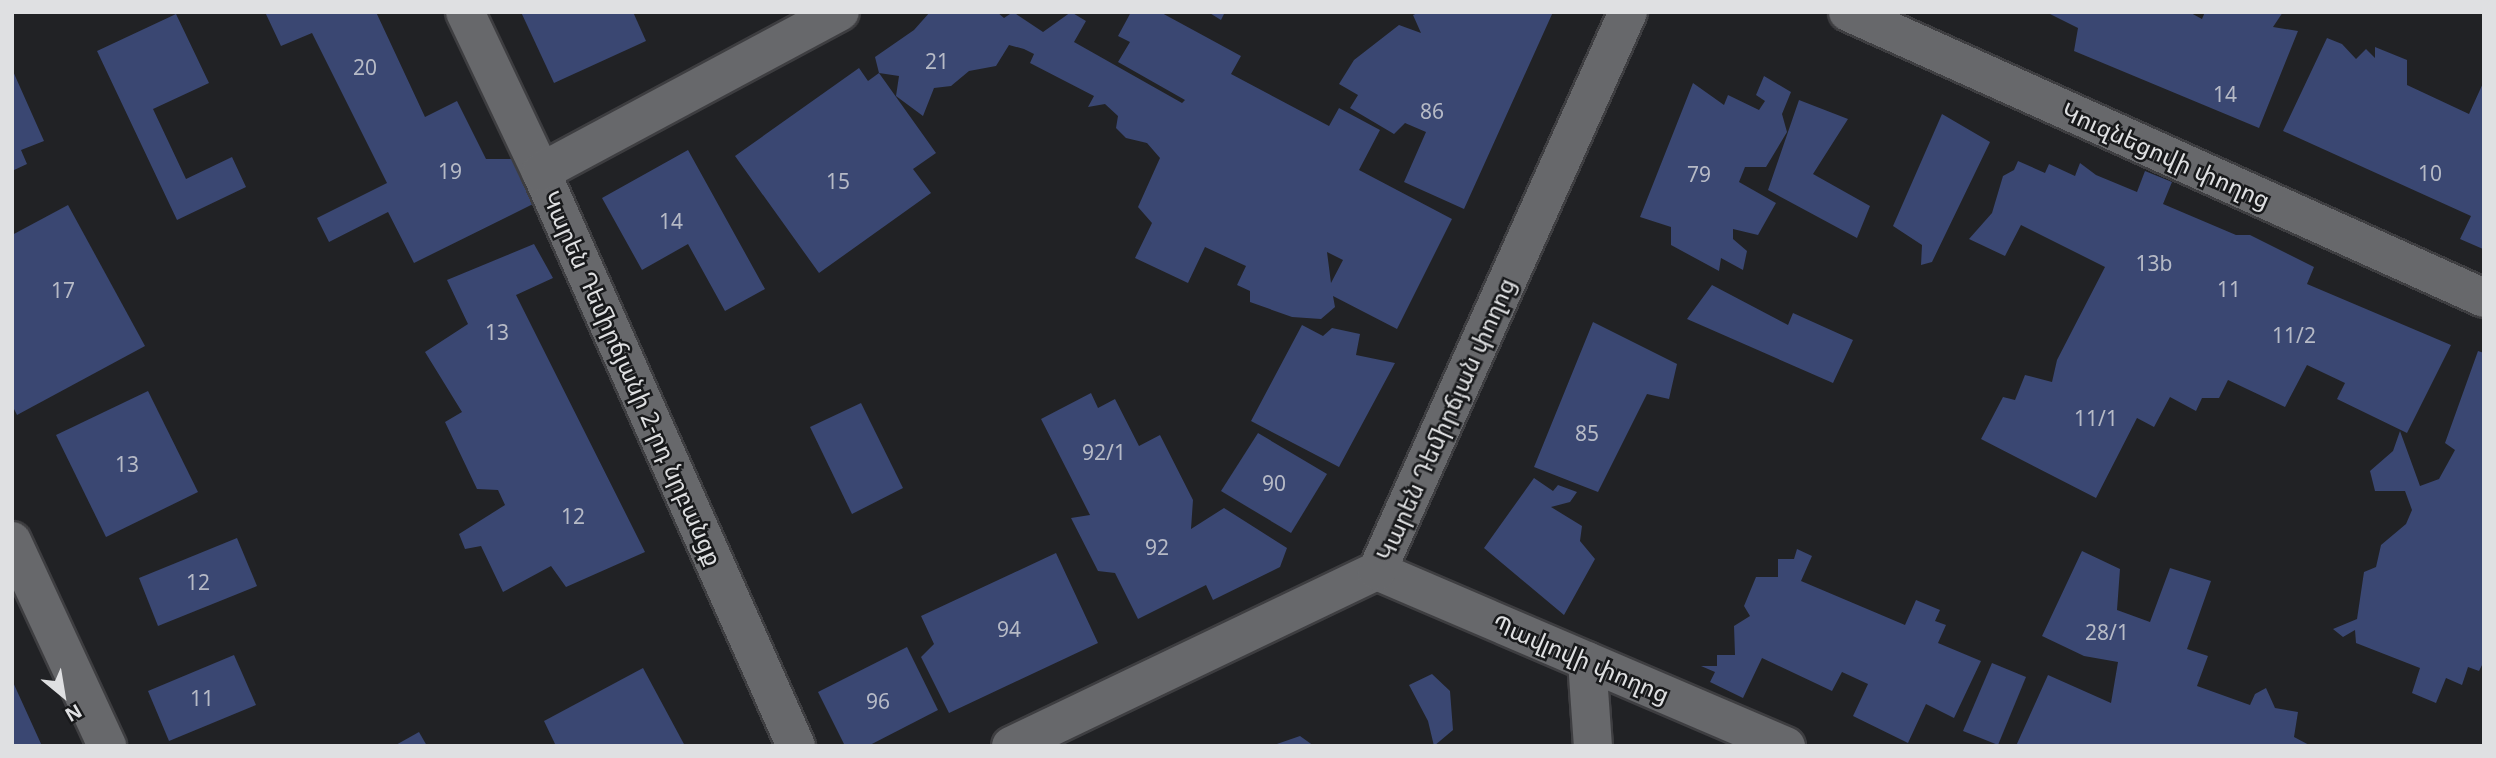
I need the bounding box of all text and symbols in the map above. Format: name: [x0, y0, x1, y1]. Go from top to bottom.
house number: 21: [925, 48, 949, 74]
house number: 20: [353, 54, 377, 80]
house number: 14: [2213, 81, 2237, 107]
street label: Կուզնեցովի փողոց: [2057, 96, 2275, 214]
house number: 86: [1420, 98, 1444, 124]
house number: 19: [438, 158, 462, 184]
house number: 10: [2418, 160, 2442, 186]
house number: 79: [1687, 161, 1711, 187]
house number: 15: [826, 168, 850, 194]
street label: Կարեն Դեմիրճյանի 2-րդ նրբանցք: [537, 186, 729, 570]
house number: 14: [659, 208, 683, 234]
house number: 13b: [2136, 250, 2172, 276]
street label: Կարեն Դեմիրճյան փողոց: [1370, 273, 1520, 565]
house number: 11: [2217, 276, 2241, 302]
house number: 17: [51, 277, 75, 303]
house number: 13: [485, 319, 509, 345]
house number: 11/2: [2272, 322, 2316, 348]
house number: 11/1: [2074, 405, 2118, 431]
house number: 85: [1575, 420, 1599, 446]
house number: 92/1: [1082, 439, 1126, 465]
house number: 13: [115, 451, 139, 477]
house number: 90: [1262, 470, 1286, 496]
house number: 12: [561, 503, 585, 529]
house number: 92: [1145, 534, 1169, 560]
house number: 12: [186, 569, 210, 595]
street label: Պավլովի փողոց: [1488, 608, 1674, 708]
house number: 94: [997, 616, 1021, 642]
house number: 28/1: [2085, 619, 2129, 645]
north arrow: [28, 660, 98, 730]
house number: 11: [190, 685, 214, 711]
house number: 96: [866, 688, 890, 714]
text: N: [60, 698, 87, 728]

